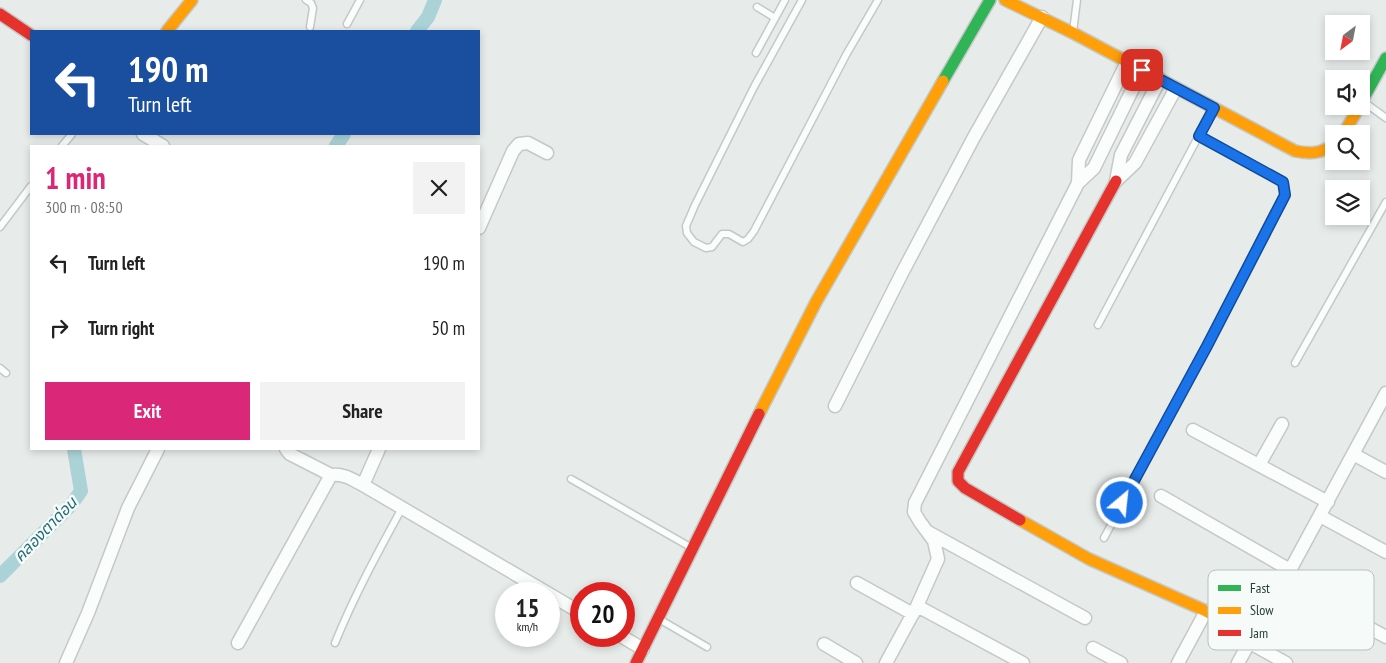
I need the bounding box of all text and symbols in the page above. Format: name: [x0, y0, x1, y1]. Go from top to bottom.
north arrow: [1325, 15, 1370, 60]
map controls: [1325, 15, 1370, 225]
text: 190 m: [128, 46, 209, 92]
pin: [1121, 49, 1163, 91]
icon: left: [45, 50, 110, 115]
icon: arrive: [1128, 56, 1156, 84]
button: sound: [1325, 70, 1370, 115]
text: Turn left: [128, 90, 192, 118]
button: search: [1325, 125, 1370, 170]
text: 1 min: [45, 158, 106, 197]
button: close: [413, 162, 465, 214]
button: layers: [1325, 180, 1370, 225]
text: 300 m · 08:50: [45, 197, 123, 217]
icon: left: [45, 249, 73, 277]
text: Turn left: [88, 251, 145, 275]
text: 190 m: [423, 251, 465, 275]
icon: right: [45, 314, 73, 342]
text: Turn right: [88, 316, 154, 340]
text: 50 m: [432, 316, 465, 340]
button: Exit: [45, 382, 250, 440]
button: Share: [260, 382, 465, 440]
position arrow: [1095, 476, 1147, 528]
water label: คลองตาด่อน: [9, 492, 82, 566]
legend: [1208, 570, 1374, 650]
text: Fast: [1250, 579, 1270, 597]
speed limit sign: 20: [570, 582, 635, 647]
text: 15: [516, 592, 539, 624]
text: Slow: [1250, 601, 1274, 619]
text: km/h: [517, 619, 538, 634]
text: Jam: [1249, 624, 1268, 642]

